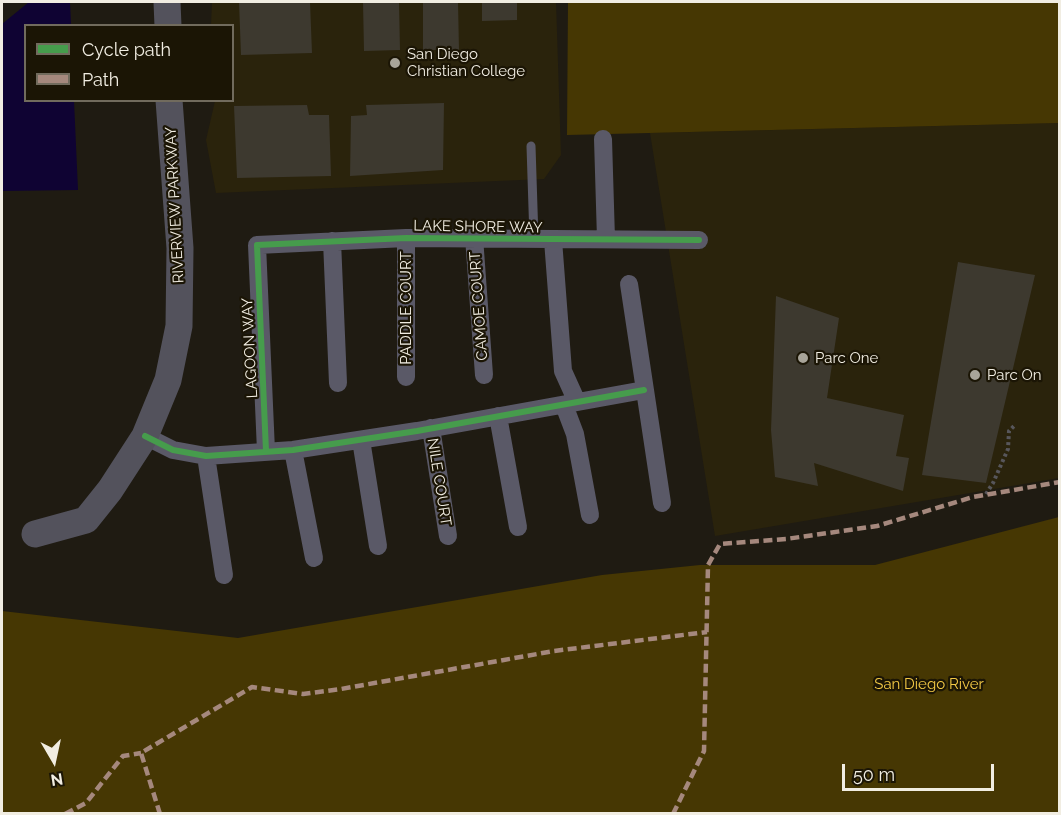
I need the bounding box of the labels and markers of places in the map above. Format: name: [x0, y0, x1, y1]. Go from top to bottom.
place label: San Diego Christian College: [407, 45, 525, 80]
marker: San Diego Christian College: [388, 56, 402, 70]
place label: Parc One: [815, 349, 878, 367]
marker: Parc One: [796, 351, 810, 365]
place label: Parc On: [987, 366, 1041, 384]
marker: Parc On: [968, 368, 982, 382]

